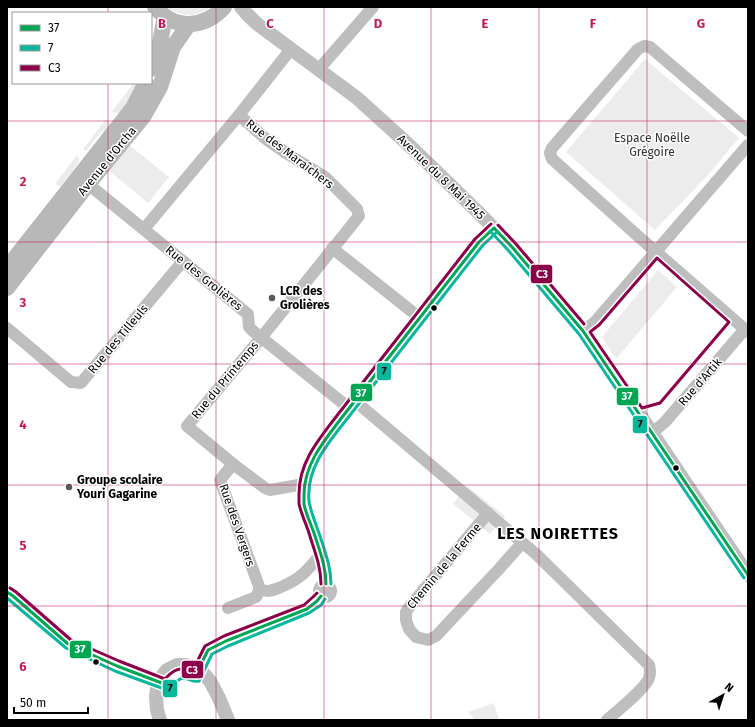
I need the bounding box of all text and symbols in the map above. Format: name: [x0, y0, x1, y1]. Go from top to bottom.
legend: [12, 12, 152, 84]
text: B: [158, 16, 166, 31]
text: C: [266, 16, 274, 31]
text: D: [374, 16, 383, 31]
text: E: [482, 16, 489, 31]
text: F: [590, 16, 597, 31]
text: G: [697, 16, 705, 31]
text: 37: [48, 21, 59, 35]
text: 7: [48, 41, 53, 55]
text: C3: [48, 61, 61, 75]
street label: Rue des Maraîchers: [244, 117, 337, 192]
street label: Avenue d'Orcha: [75, 124, 139, 198]
park label: Espace Noëlle Grégoire: [614, 131, 690, 159]
street label: Avenue du 8 Mai 1945: [394, 132, 488, 222]
text: 2: [20, 174, 27, 189]
street label: Rue des Grolières: [163, 243, 246, 314]
line badge: C3: [530, 264, 553, 284]
text: C3: [536, 268, 548, 281]
place label: LCR des Grolières: [280, 284, 330, 312]
marker: LCR des Grolières: [267, 293, 277, 303]
text: 3: [19, 295, 27, 310]
street label: Rue des Tilleuls: [85, 301, 151, 376]
unlabelled marker: [429, 303, 439, 313]
street label: Rue du Printemps: [189, 338, 262, 422]
street label: Rue d'Artik: [675, 355, 725, 409]
line badge: 7: [376, 362, 392, 381]
text: 7: [381, 365, 387, 378]
line badge: 37: [350, 383, 373, 402]
text: 37: [355, 387, 366, 400]
line badge: 37: [616, 387, 639, 406]
text: 37: [621, 390, 632, 403]
line badge: 7: [632, 415, 648, 434]
text: 4: [19, 417, 27, 432]
text: 7: [637, 418, 643, 431]
unlabelled marker: [671, 463, 681, 473]
place label: Groupe scolaire Youri Gagarine: [76, 473, 163, 501]
marker: Groupe scolaire Youri Gagarine: [64, 482, 74, 492]
street label: Rue des Vergers: [216, 482, 258, 569]
street label: Chemin de la Ferme: [404, 520, 484, 612]
district label: LES NOIRETTES: [497, 524, 619, 543]
text: 5: [20, 538, 27, 553]
line badge: 37: [69, 640, 92, 659]
text: 37: [74, 643, 85, 656]
unlabelled marker: [91, 657, 101, 667]
text: 6: [19, 659, 27, 674]
line badge: C3: [181, 660, 204, 679]
text: C3: [186, 664, 198, 677]
north arrow: [703, 675, 743, 715]
line badge: 7: [162, 679, 178, 698]
text: N: [722, 680, 736, 695]
text: 7: [167, 682, 173, 695]
scale bar: [14, 689, 88, 715]
text: 50 m: [20, 696, 46, 710]

